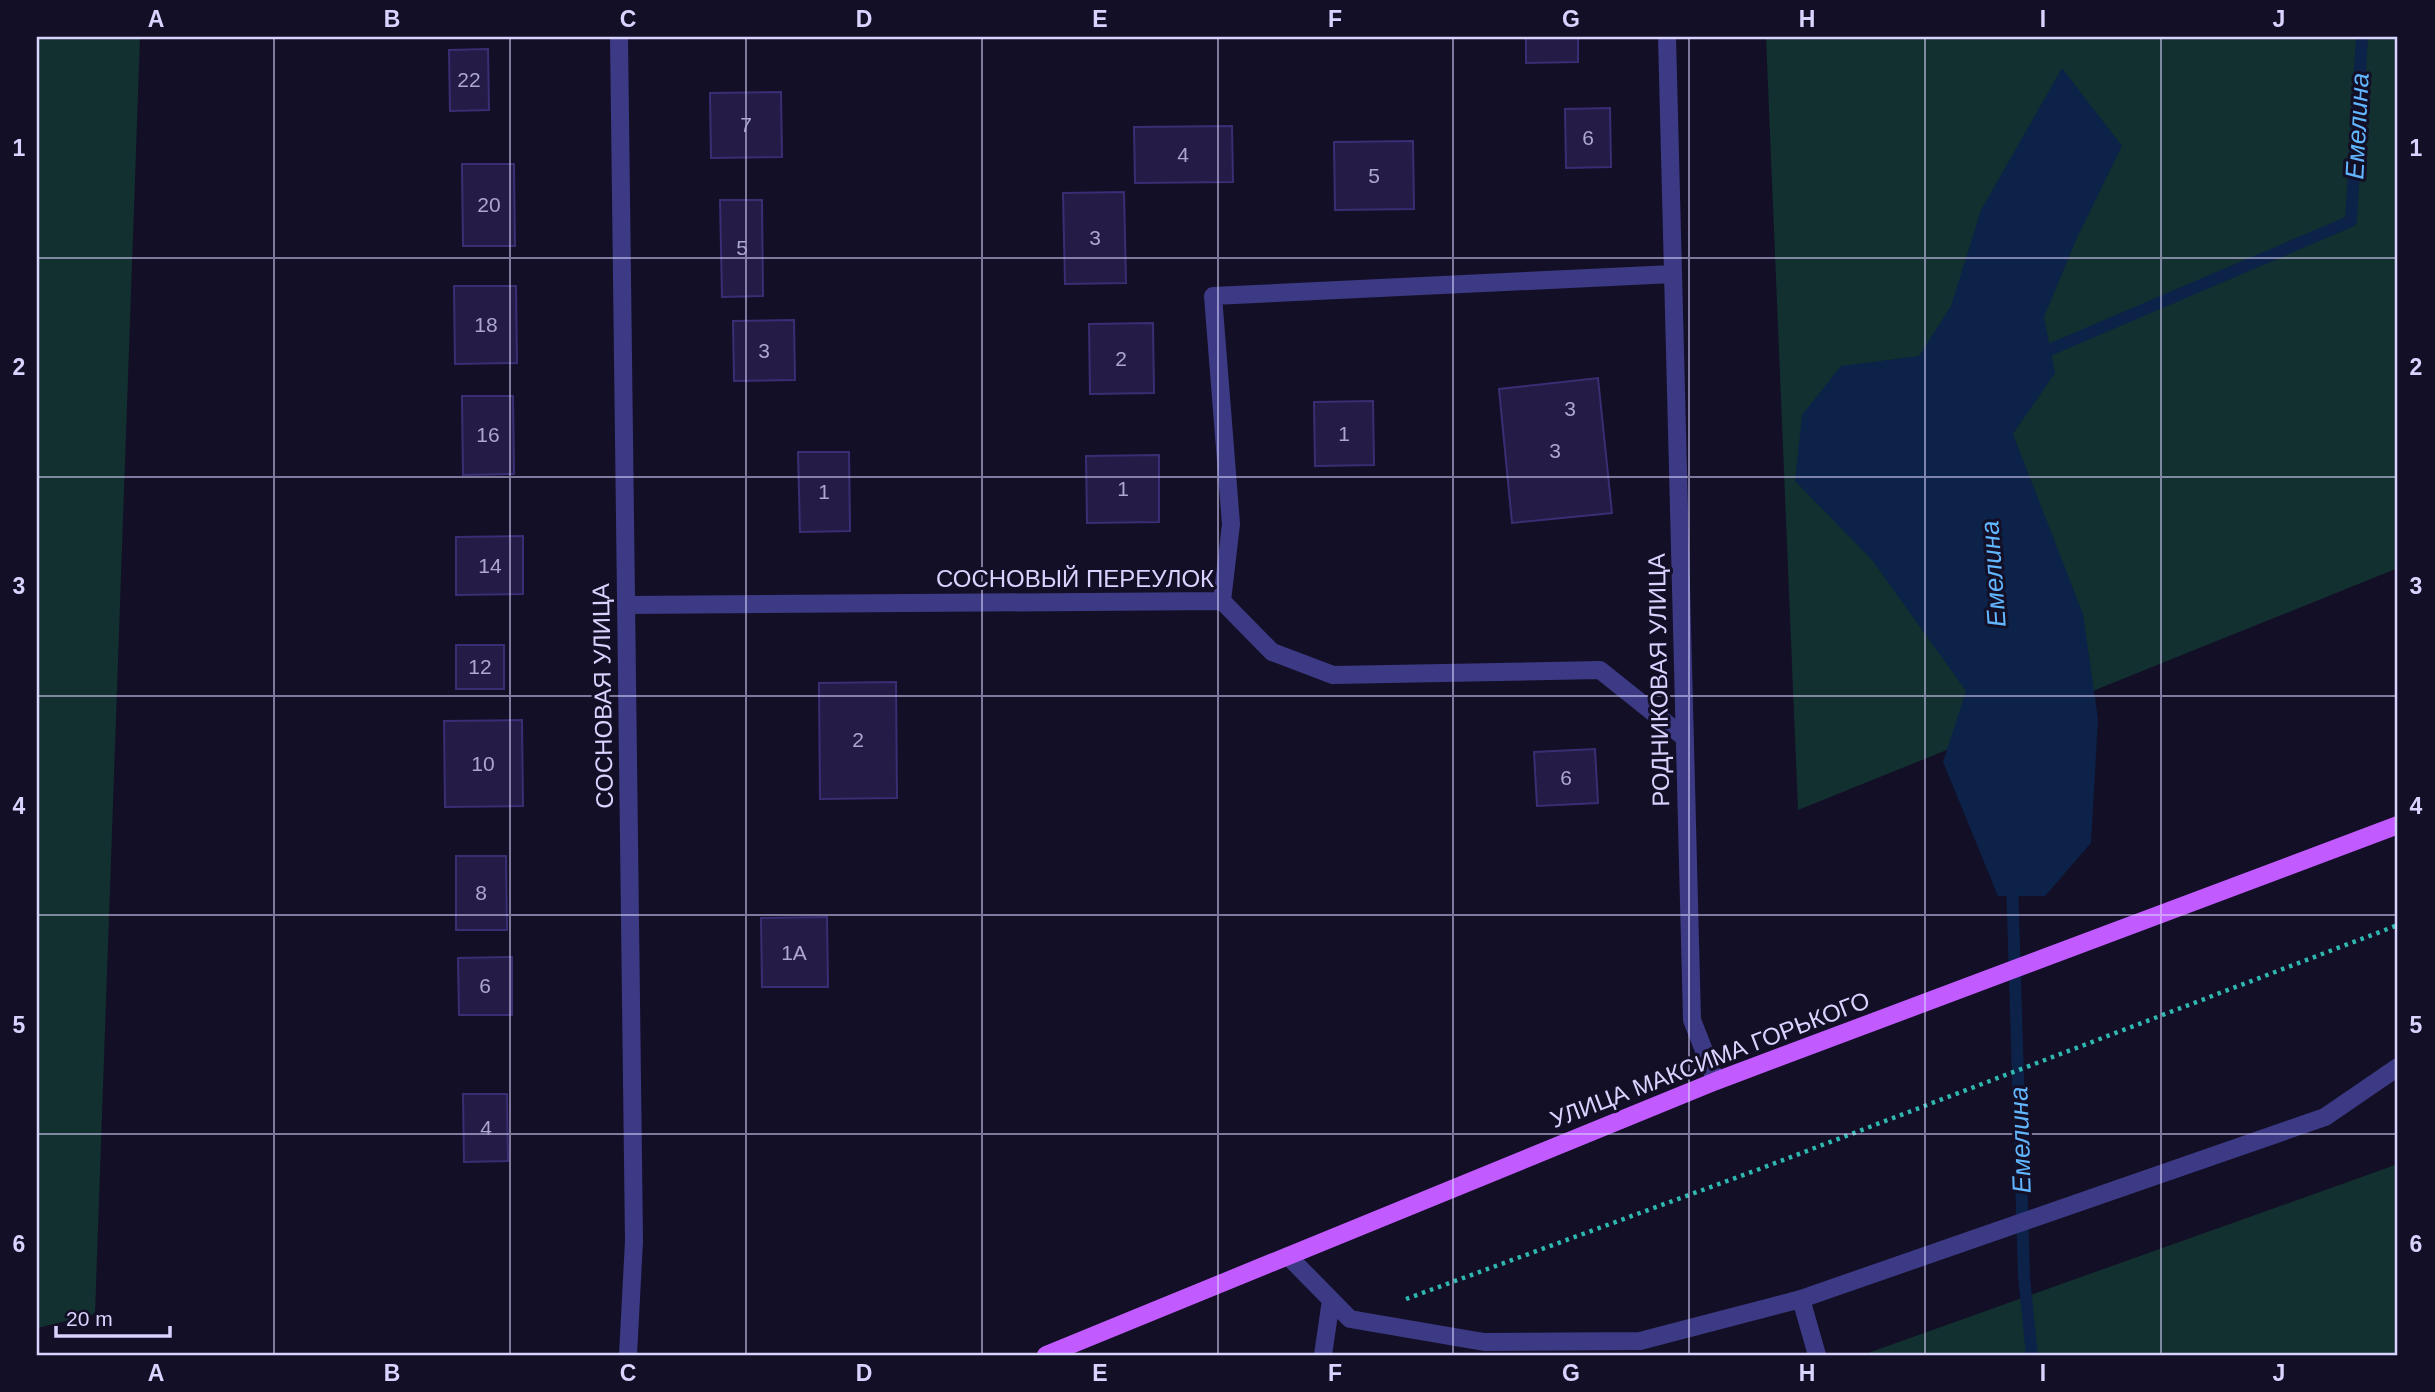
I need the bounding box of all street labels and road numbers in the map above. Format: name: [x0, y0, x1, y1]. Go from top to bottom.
street label: РОДНИКОВАЯ УЛИЦА: [1643, 553, 1674, 807]
street label: СОСНОВЫЙ ПЕРЕУЛОК: [936, 565, 1214, 592]
street label: СОСНОВАЯ УЛИЦА: [587, 583, 618, 809]
street label: УЛИЦА МАКСИМА ГОРЬКОГО: [1546, 986, 1873, 1133]

